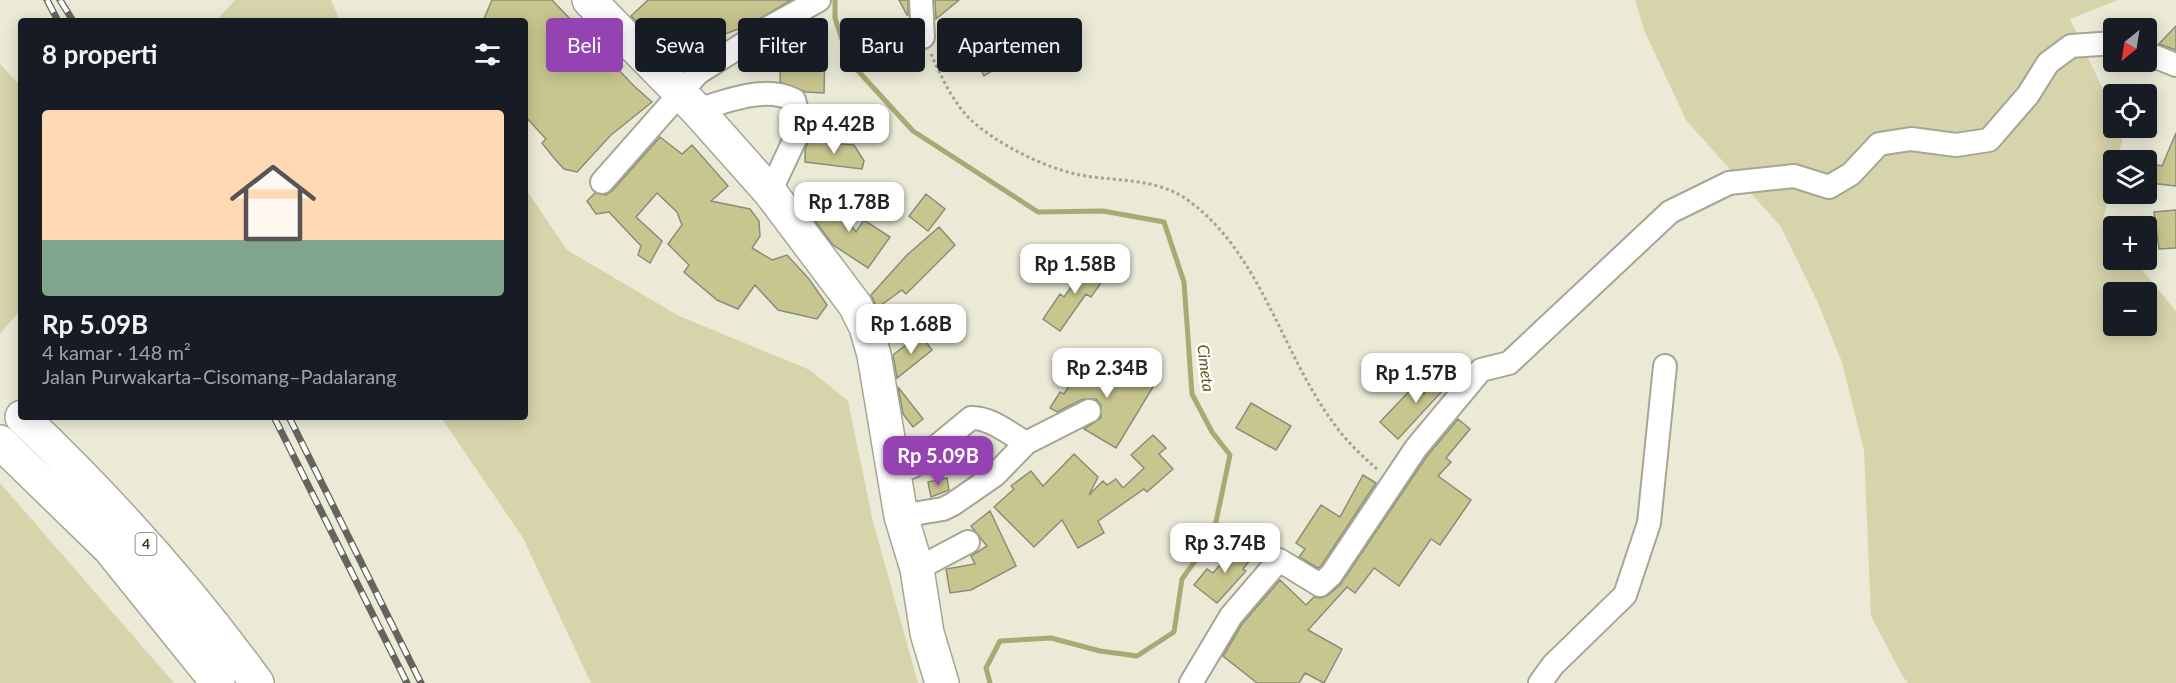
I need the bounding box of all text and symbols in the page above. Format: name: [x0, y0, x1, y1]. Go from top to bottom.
chip: Beli: [546, 18, 623, 72]
chip: Sewa: [635, 18, 726, 72]
chip: Filter: [738, 18, 828, 72]
chip: Baru: [840, 18, 925, 72]
chip: Apartemen: [937, 18, 1082, 72]
north arrow: [2103, 18, 2157, 72]
map controls: [2103, 18, 2157, 336]
text: 8 properti: [42, 38, 158, 70]
icon: filters: [471, 38, 504, 71]
button: locate: [2103, 84, 2157, 138]
pin: Rp 4.42B: [772, 104, 896, 155]
text: Rp 4.42B: [793, 111, 875, 135]
icon: home: [219, 149, 327, 257]
button: layers: [2103, 150, 2157, 204]
pin: Rp 1.78B: [787, 182, 911, 233]
text: Rp 1.78B: [808, 189, 890, 213]
button: +: [2103, 216, 2157, 270]
pin: Rp 1.58B: [1013, 244, 1137, 295]
text: Rp 1.58B: [1034, 251, 1116, 275]
button: −: [2103, 282, 2157, 336]
pin: Rp 1.68B: [849, 304, 973, 355]
text: Rp 5.09B: [42, 308, 148, 340]
text: Rp 1.68B: [870, 311, 952, 335]
text: 4 kamar · 148 m²: [42, 340, 191, 364]
water label: Cimeta: [1194, 343, 1219, 393]
pin: Rp 2.34B: [1045, 348, 1169, 399]
pin: Rp 1.57B: [1354, 353, 1478, 404]
text: Rp 2.34B: [1066, 355, 1148, 379]
text: Rp 1.57B: [1375, 360, 1457, 384]
text: Jalan Purwakarta–Cisomang–Padalarang: [42, 364, 397, 388]
pin: Rp 5.09B: [876, 436, 1000, 487]
text: Rp 5.09B: [897, 443, 979, 467]
pin: Rp 3.74B: [1163, 523, 1287, 574]
text: Rp 3.74B: [1184, 530, 1266, 554]
road number: 4: [136, 533, 156, 555]

